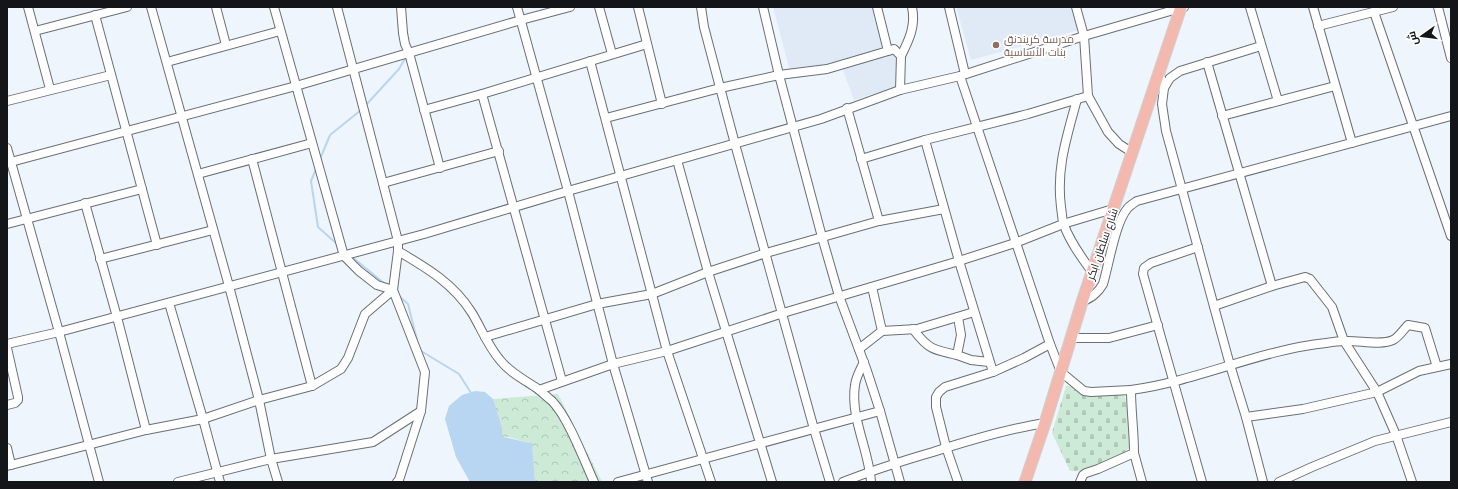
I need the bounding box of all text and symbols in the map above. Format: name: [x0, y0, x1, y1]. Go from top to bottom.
north arrow: [1402, 16, 1442, 56]
text: ش: [1403, 30, 1421, 47]
place label: مدرسة كريندنق بنات الأساسية: [1004, 31, 1074, 59]
marker: مدرسة كريندنق بنات الأساسية: [991, 40, 1001, 50]
street label: شارع سلطان ابكر: [1082, 206, 1122, 283]

